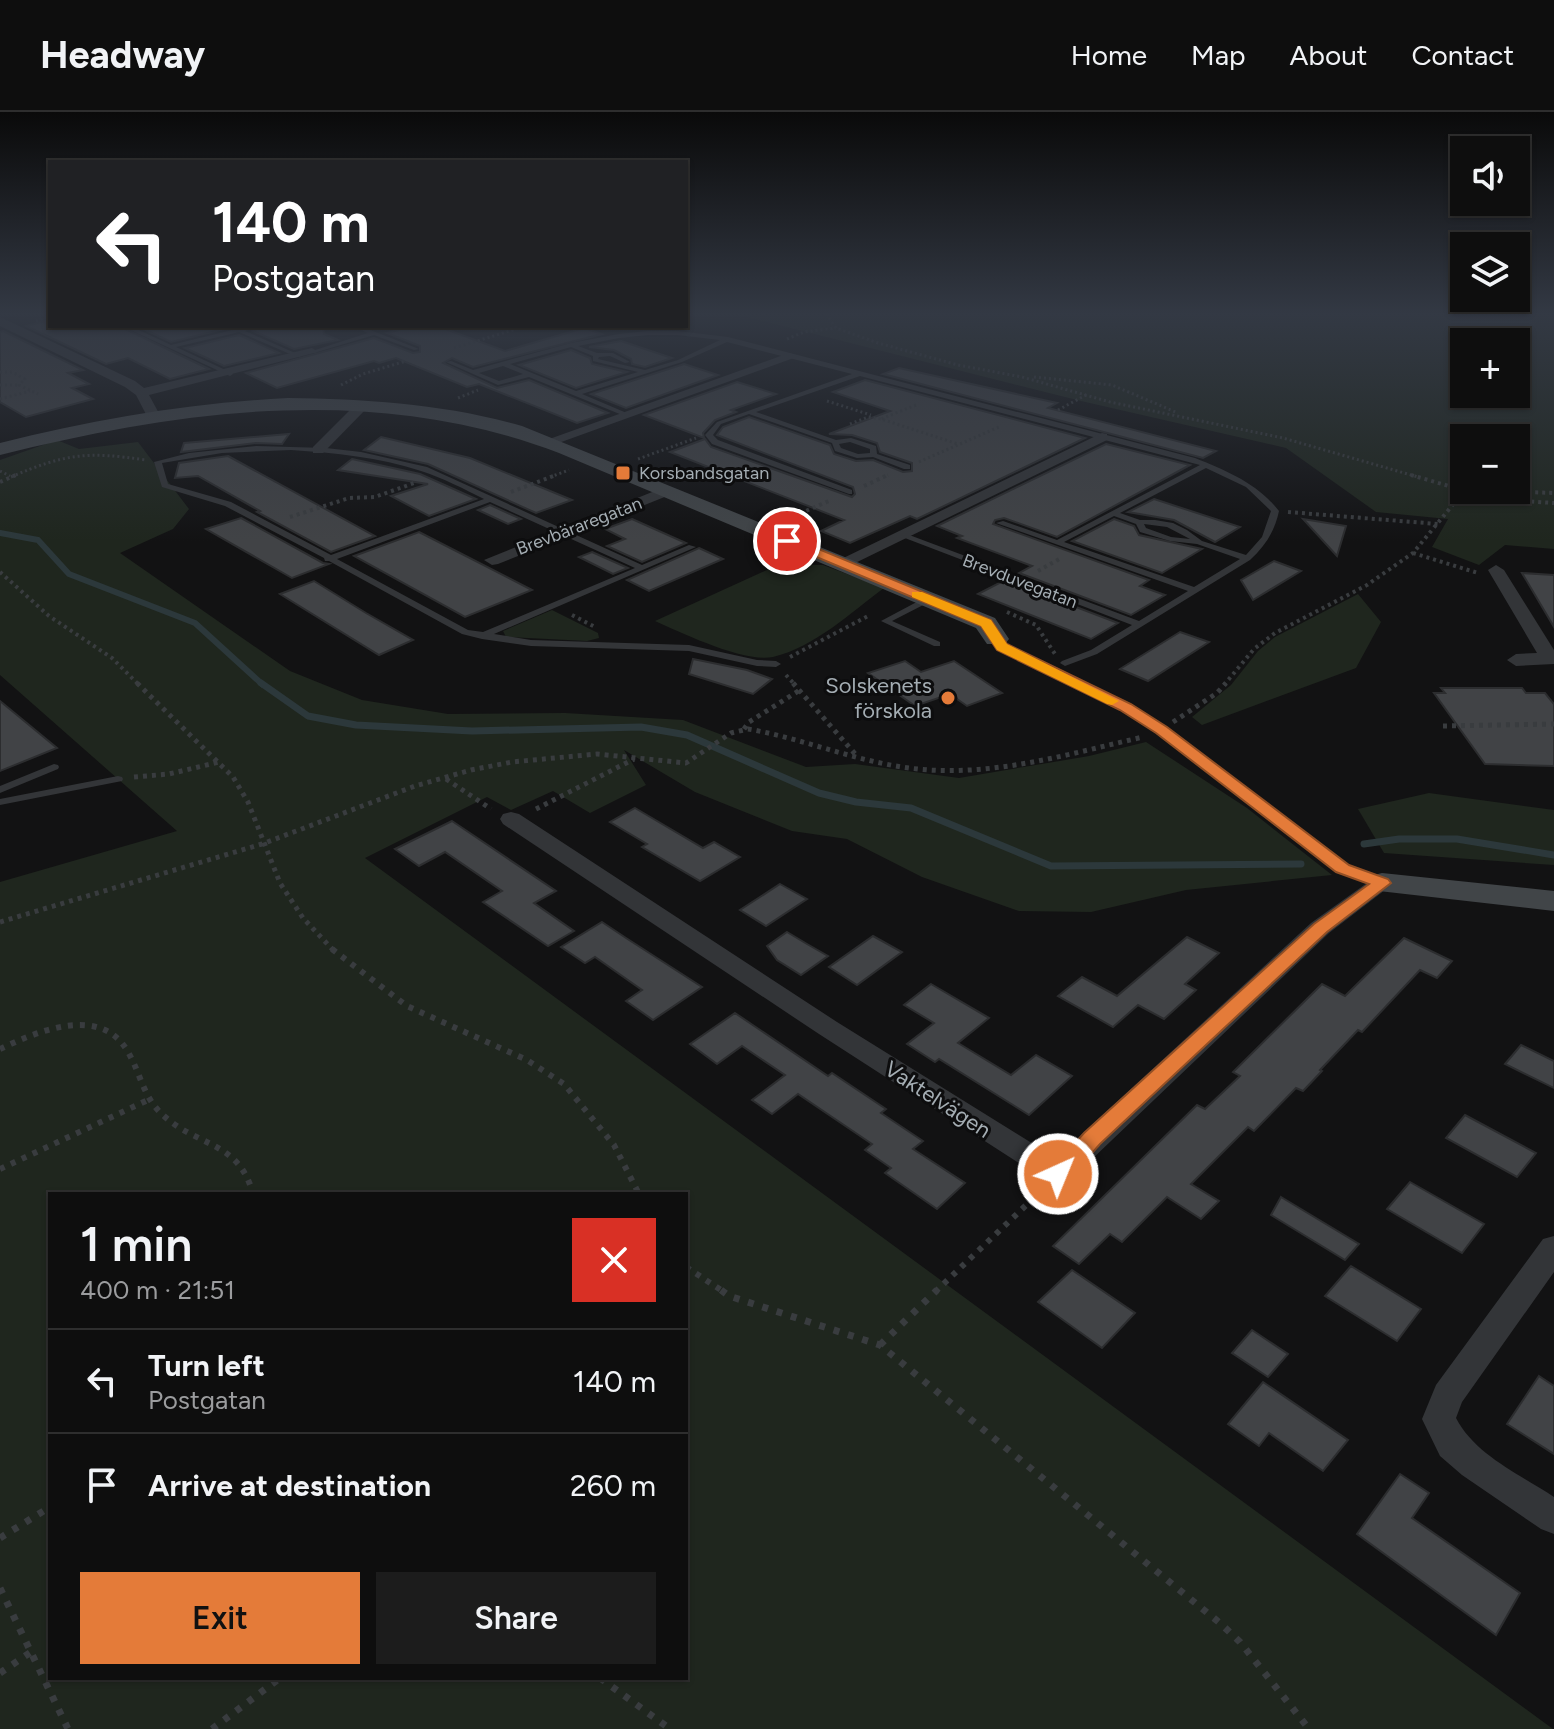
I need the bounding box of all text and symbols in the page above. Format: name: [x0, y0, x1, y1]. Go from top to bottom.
text: Headway: [40, 32, 205, 78]
text: Home: [1071, 38, 1147, 72]
text: Map: [1191, 38, 1246, 72]
text: About: [1290, 38, 1367, 72]
text: Contact: [1411, 38, 1514, 72]
map controls: [1450, 136, 1530, 504]
button: sound: [1450, 136, 1530, 216]
text: 140 m: [212, 189, 370, 256]
icon: left: [80, 192, 184, 296]
button: layers: [1450, 232, 1530, 312]
text: Postgatan: [212, 257, 375, 300]
button: +: [1450, 328, 1530, 408]
button: −: [1450, 424, 1530, 504]
place label: Korsbandsgatan: [639, 462, 769, 484]
marker: Korsbandsgatan: [614, 464, 632, 482]
street label: Brevbäraregatan: [513, 492, 645, 560]
pin: [753, 507, 821, 575]
icon: arrive: [765, 519, 809, 563]
street label: Brevduvegatan: [960, 549, 1080, 613]
place label: Solskenets förskola: [825, 672, 932, 724]
marker: Solskenets förskola: [939, 689, 957, 707]
street label: Vaktelvägen: [880, 1055, 996, 1144]
position arrow: [1016, 1132, 1100, 1216]
text: 1 min: [80, 1215, 192, 1273]
button: close: [572, 1218, 656, 1302]
text: 400 m · 21:51: [80, 1274, 235, 1306]
text: Turn left: [148, 1347, 265, 1384]
icon: left: [80, 1359, 124, 1403]
text: 140 m: [573, 1363, 656, 1400]
text: Postgatan: [148, 1384, 266, 1416]
icon: arrive: [80, 1463, 124, 1507]
text: Arrive at destination: [148, 1467, 431, 1504]
text: 260 m: [570, 1467, 656, 1504]
button: Exit: [80, 1572, 360, 1664]
button: Share: [376, 1572, 656, 1664]

